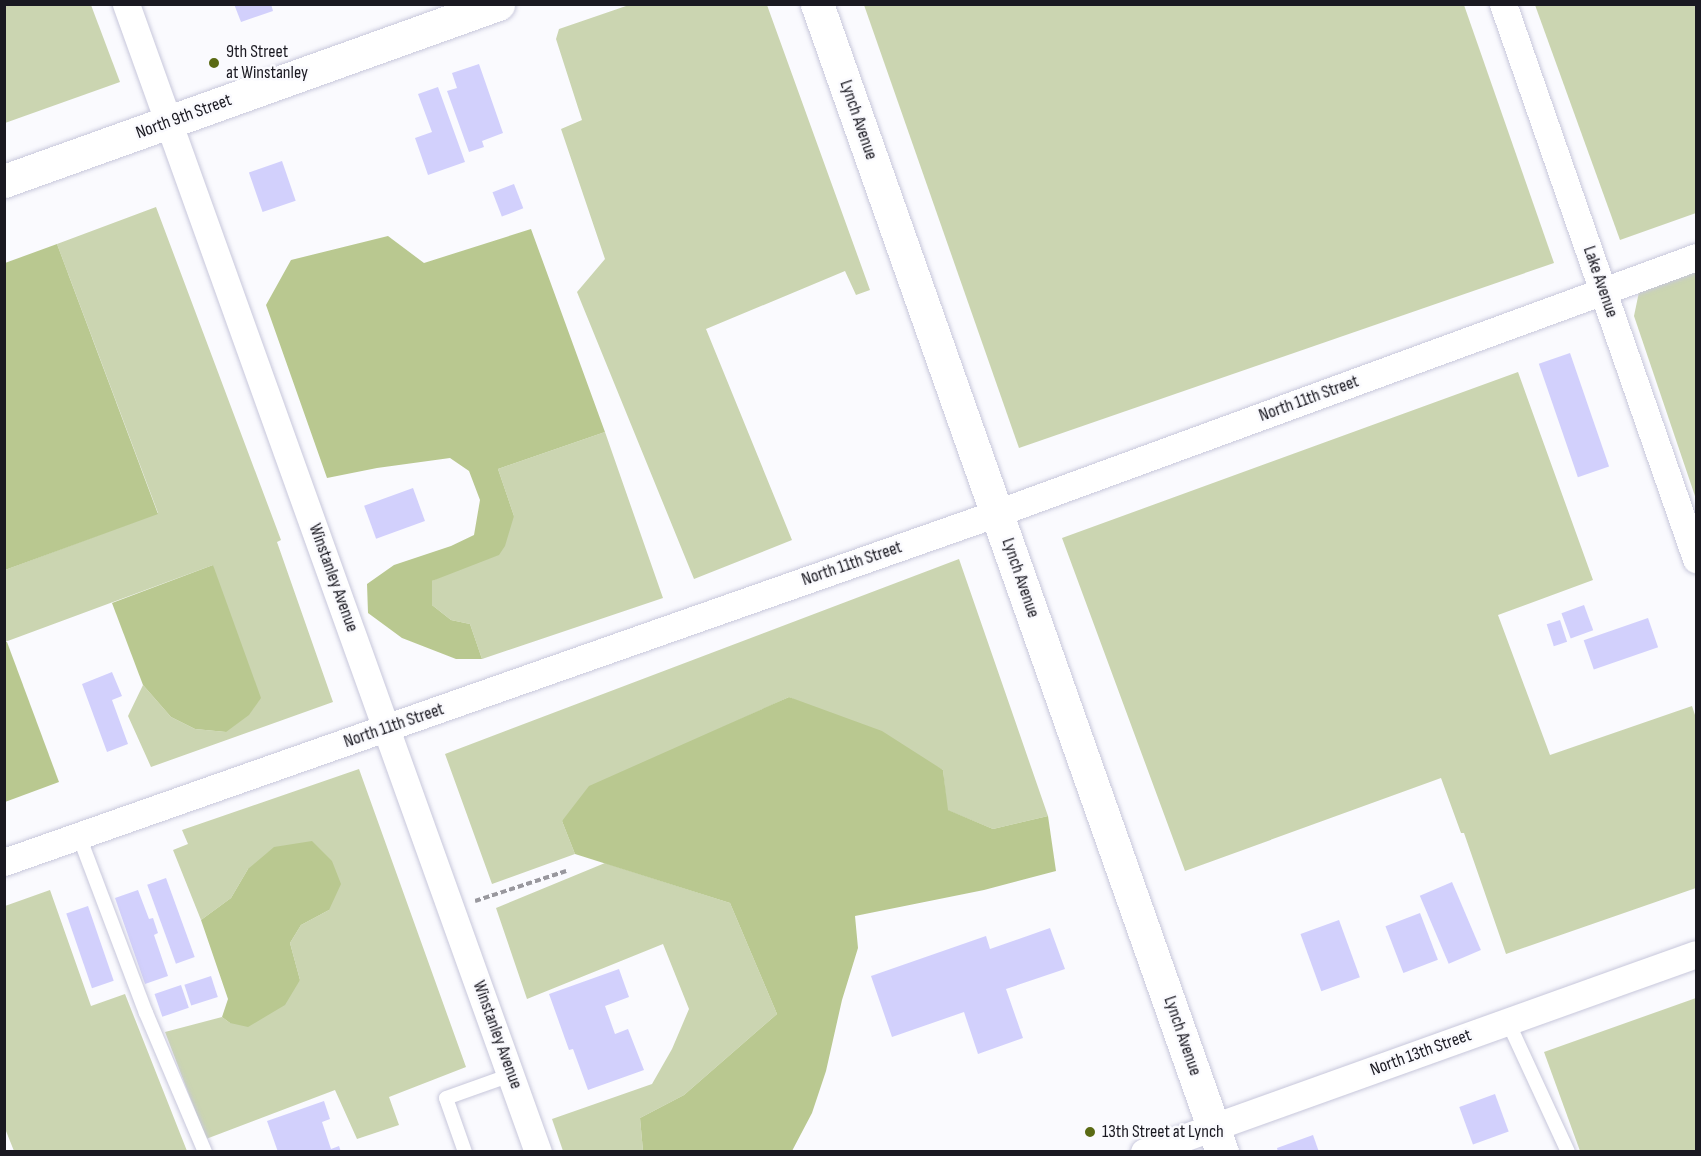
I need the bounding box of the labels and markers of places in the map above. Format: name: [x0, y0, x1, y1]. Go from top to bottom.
place label: 9th Street at Winstanley: [226, 42, 308, 84]
marker: 9th Street at Winstanley: [207, 56, 221, 70]
place label: 13th Street at Lynch: [1102, 1121, 1224, 1143]
marker: 13th Street at Lynch: [1083, 1125, 1097, 1139]

